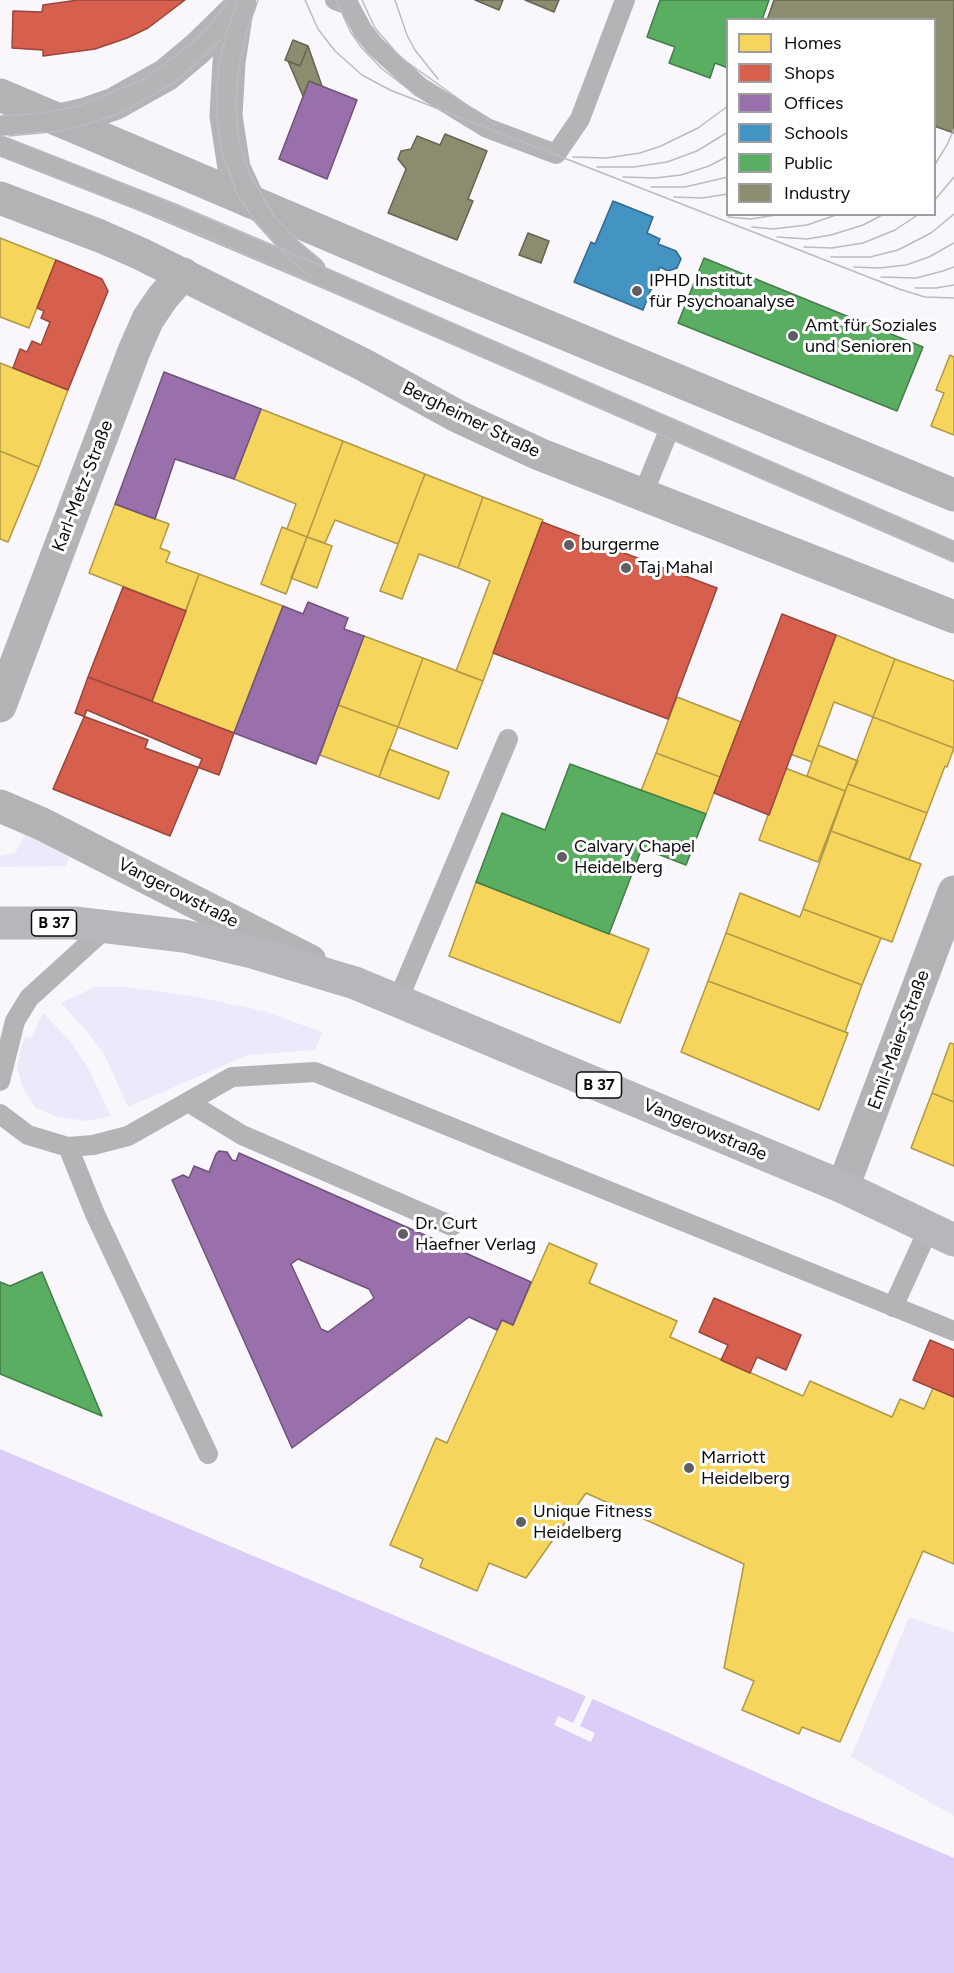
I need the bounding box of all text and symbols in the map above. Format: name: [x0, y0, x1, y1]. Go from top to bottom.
legend: [726, 18, 936, 216]
text: Homes: [784, 32, 842, 54]
text: Shops: [784, 62, 835, 84]
text: Offices: [784, 92, 843, 114]
text: Schools: [784, 122, 848, 144]
text: Public: [784, 152, 833, 174]
text: Industry: [784, 182, 850, 204]
place label: IPHD Institut für Psychoanalyse: [649, 270, 794, 312]
marker: IPHD Institut für Psychoanalyse: [630, 284, 644, 298]
place label: Amt für Soziales und Senioren: [805, 315, 937, 358]
marker: Amt für Soziales und Senioren: [786, 329, 800, 343]
street label: Bergheimer Straße: [399, 377, 543, 463]
street label: Karl-Metz-Straße: [48, 417, 118, 555]
place label: burgerme: [581, 534, 659, 556]
marker: burgerme: [562, 538, 576, 552]
place label: Taj Mahal: [638, 557, 713, 579]
marker: Taj Mahal: [619, 561, 633, 575]
place label: Calvary Chapel Heidelberg: [574, 836, 695, 878]
marker: Calvary Chapel Heidelberg: [555, 850, 569, 864]
street label: Vangerowstraße: [114, 853, 242, 933]
road number: B 37: [32, 910, 76, 936]
street label: Emil-Maier-Straße: [864, 967, 934, 1113]
road number: B 37: [576, 1072, 622, 1098]
street label: Vangerowstraße: [640, 1094, 770, 1166]
place label: Dr. Curt Haefner Verlag: [415, 1213, 536, 1256]
marker: Dr. Curt Haefner Verlag: [396, 1227, 410, 1241]
place label: Marriott Heidelberg: [701, 1447, 790, 1490]
marker: Marriott Heidelberg: [682, 1461, 696, 1475]
place label: Unique Fitness Heidelberg: [533, 1501, 652, 1544]
marker: Unique Fitness Heidelberg: [514, 1515, 528, 1529]

